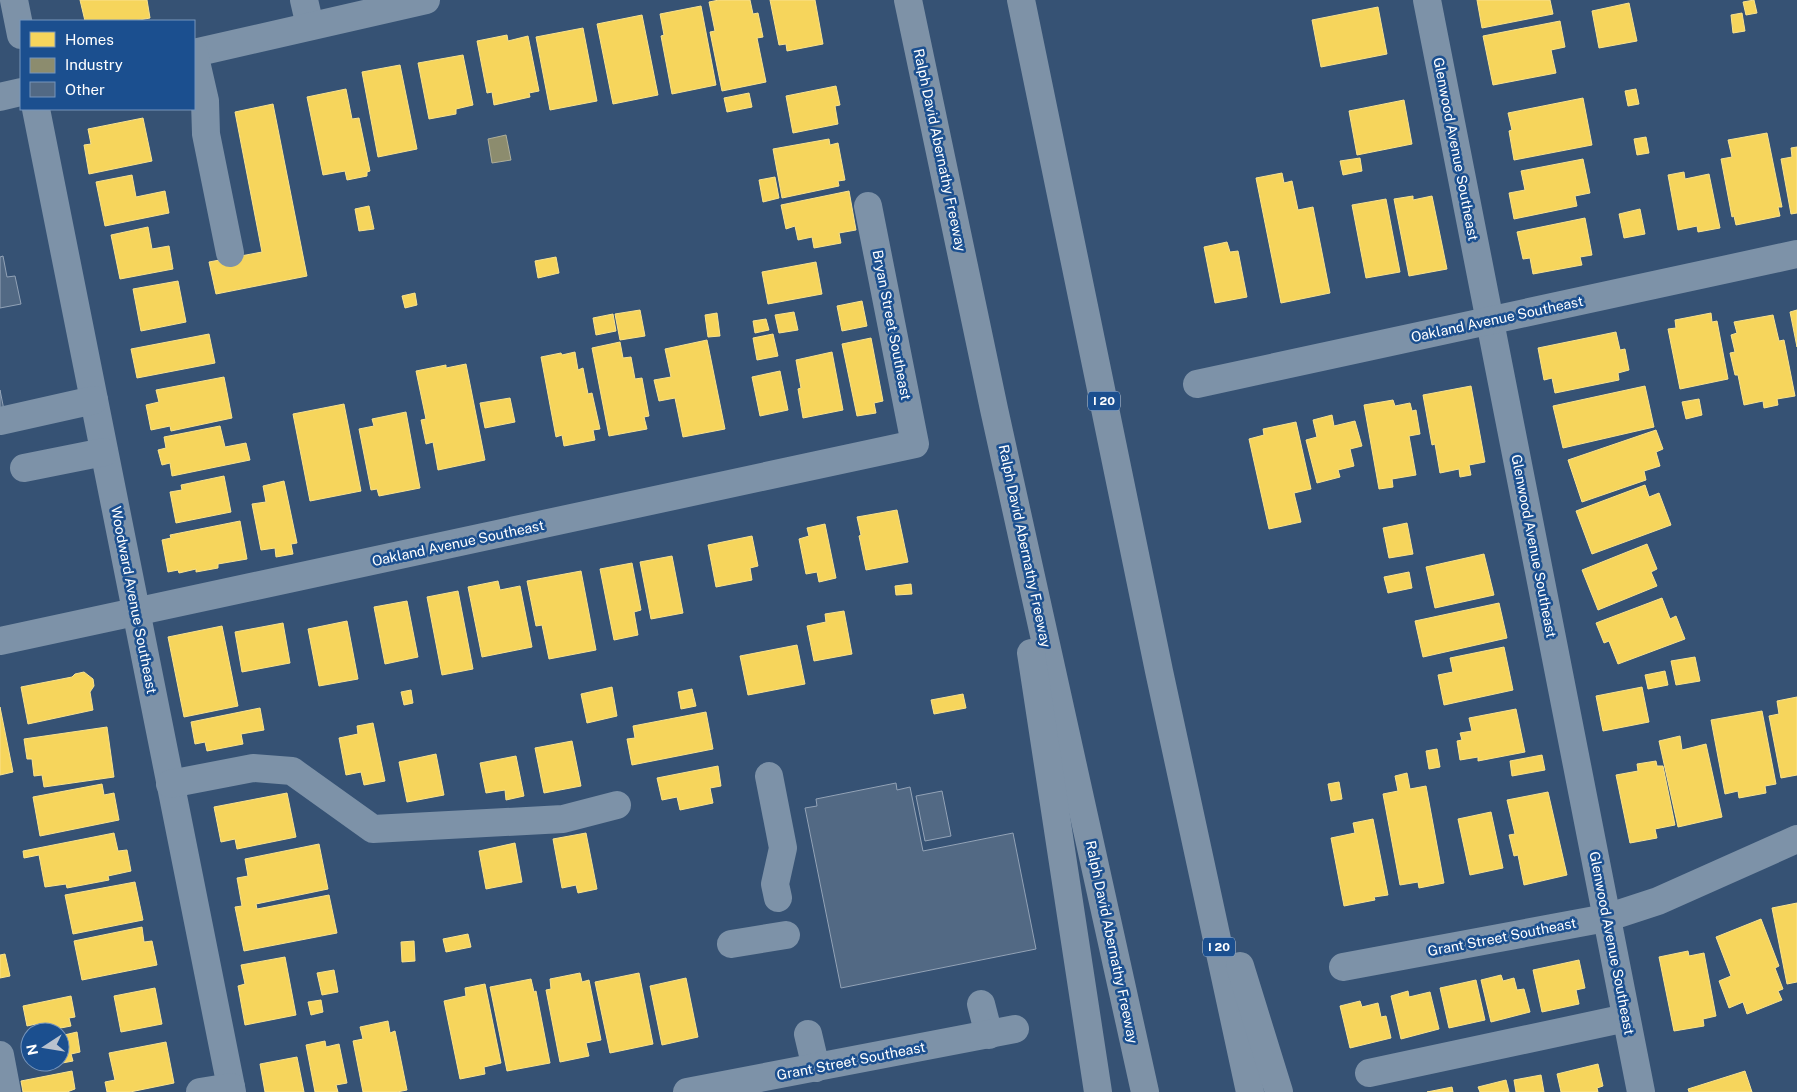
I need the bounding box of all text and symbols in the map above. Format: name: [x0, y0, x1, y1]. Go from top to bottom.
legend: [20, 20, 195, 110]
text: Homes: [65, 31, 114, 48]
street label: Ralph David Abernathy Freeway: [911, 47, 969, 253]
text: Industry: [65, 56, 123, 73]
street label: Glenwood Avenue Southeast: [1430, 56, 1482, 242]
text: Other: [65, 81, 105, 98]
street label: Bryan Street Southeast: [870, 249, 914, 401]
street label: Oakland Avenue Southeast: [1409, 293, 1585, 345]
road number: I 20: [1088, 392, 1120, 411]
street label: Ralph David Abernathy Freeway: [996, 443, 1054, 649]
street label: Glenwood Avenue Southeast: [1508, 453, 1560, 639]
street label: Woodward Avenue Southeast: [108, 505, 160, 695]
street label: Oakland Avenue Southeast: [370, 517, 546, 569]
street label: Ralph David Abernathy Freeway: [1083, 839, 1141, 1045]
street label: Glenwood Avenue Southeast: [1586, 850, 1638, 1036]
street label: Grant Street Southeast: [1426, 915, 1578, 959]
road number: I 20: [1203, 938, 1235, 956]
north arrow: [20, 1022, 70, 1072]
street label: Grant Street Southeast: [775, 1039, 927, 1083]
text: N: [23, 1043, 41, 1057]

